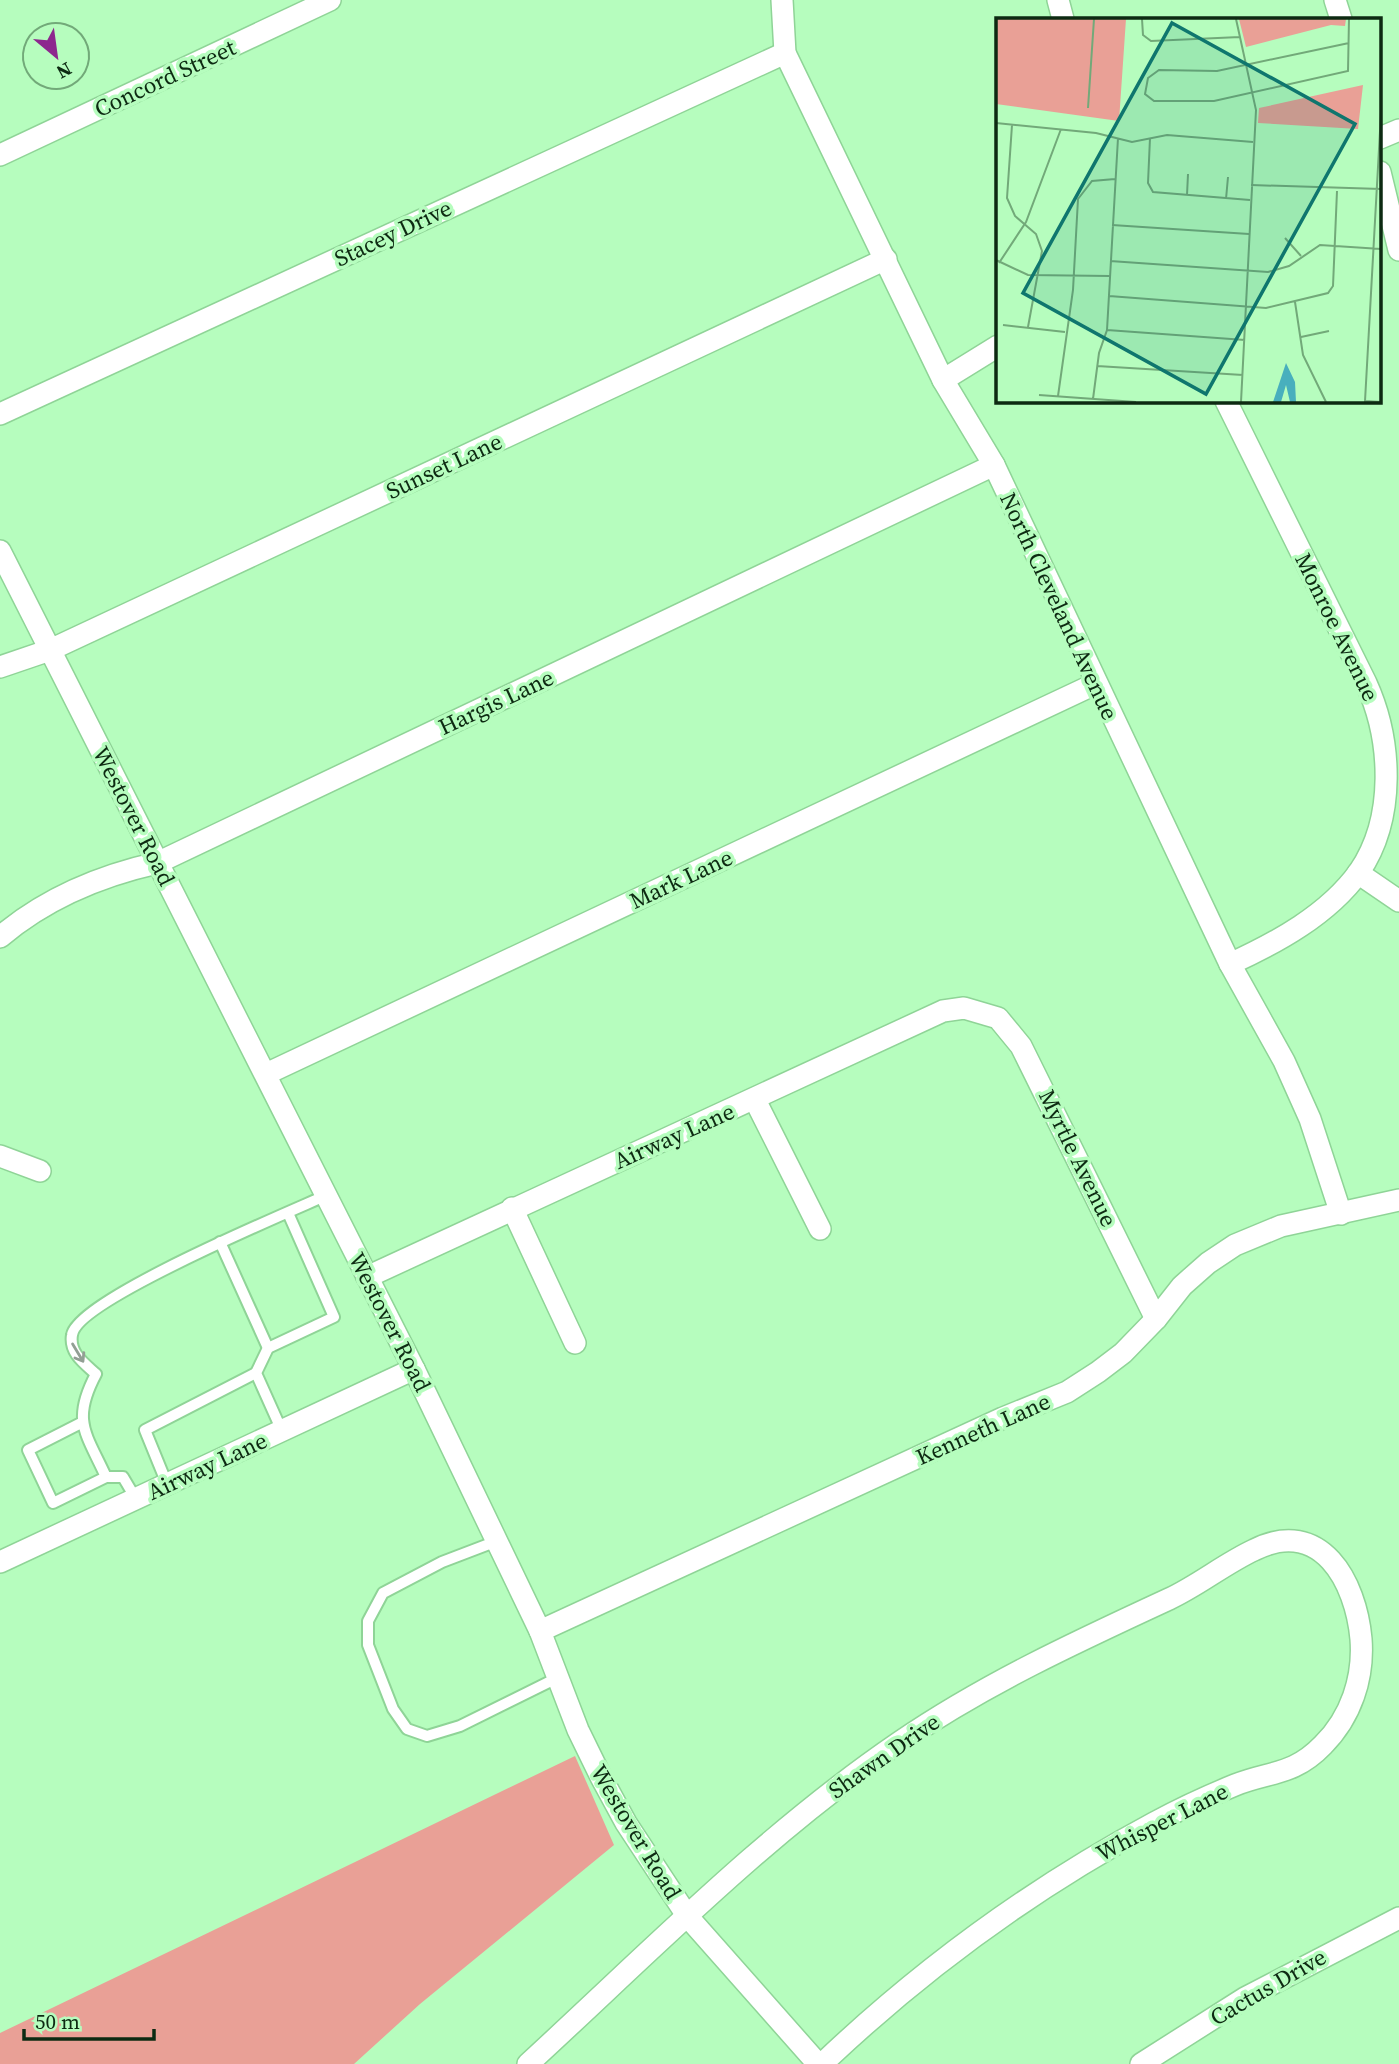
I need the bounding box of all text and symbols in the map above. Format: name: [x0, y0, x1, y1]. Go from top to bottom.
inset map: [996, 18, 1382, 402]
north arrow: [21, 21, 91, 91]
street label: Concord Street: [89, 31, 241, 125]
text: N: [52, 56, 77, 86]
street label: Stacey Drive: [329, 192, 457, 274]
street label: Sunset Lane: [381, 425, 507, 507]
street label: North Cleveland Avenue: [992, 487, 1126, 725]
street label: Monroe Avenue: [1287, 547, 1387, 707]
street label: Hargis Lane: [433, 661, 559, 743]
street label: Westover Road: [85, 741, 183, 891]
street label: Mark Lane: [624, 841, 738, 917]
street label: Myrtle Avenue: [1031, 1084, 1125, 1232]
street label: Airway Lane: [609, 1095, 739, 1177]
street label: Westover Road: [341, 1247, 439, 1397]
one-way arrow: [71, 1343, 85, 1363]
street label: Kenneth Lane: [911, 1385, 1055, 1473]
street label: Airway Lane: [142, 1424, 272, 1508]
street label: Shawn Drive: [822, 1706, 946, 1806]
street label: Westover Road: [583, 1758, 689, 1906]
street label: Whisper Lane: [1091, 1775, 1233, 1869]
street label: Cactus Drive: [1204, 1941, 1332, 2033]
scale bar: [24, 1997, 154, 2041]
text: 50 m: [35, 2007, 80, 2036]

